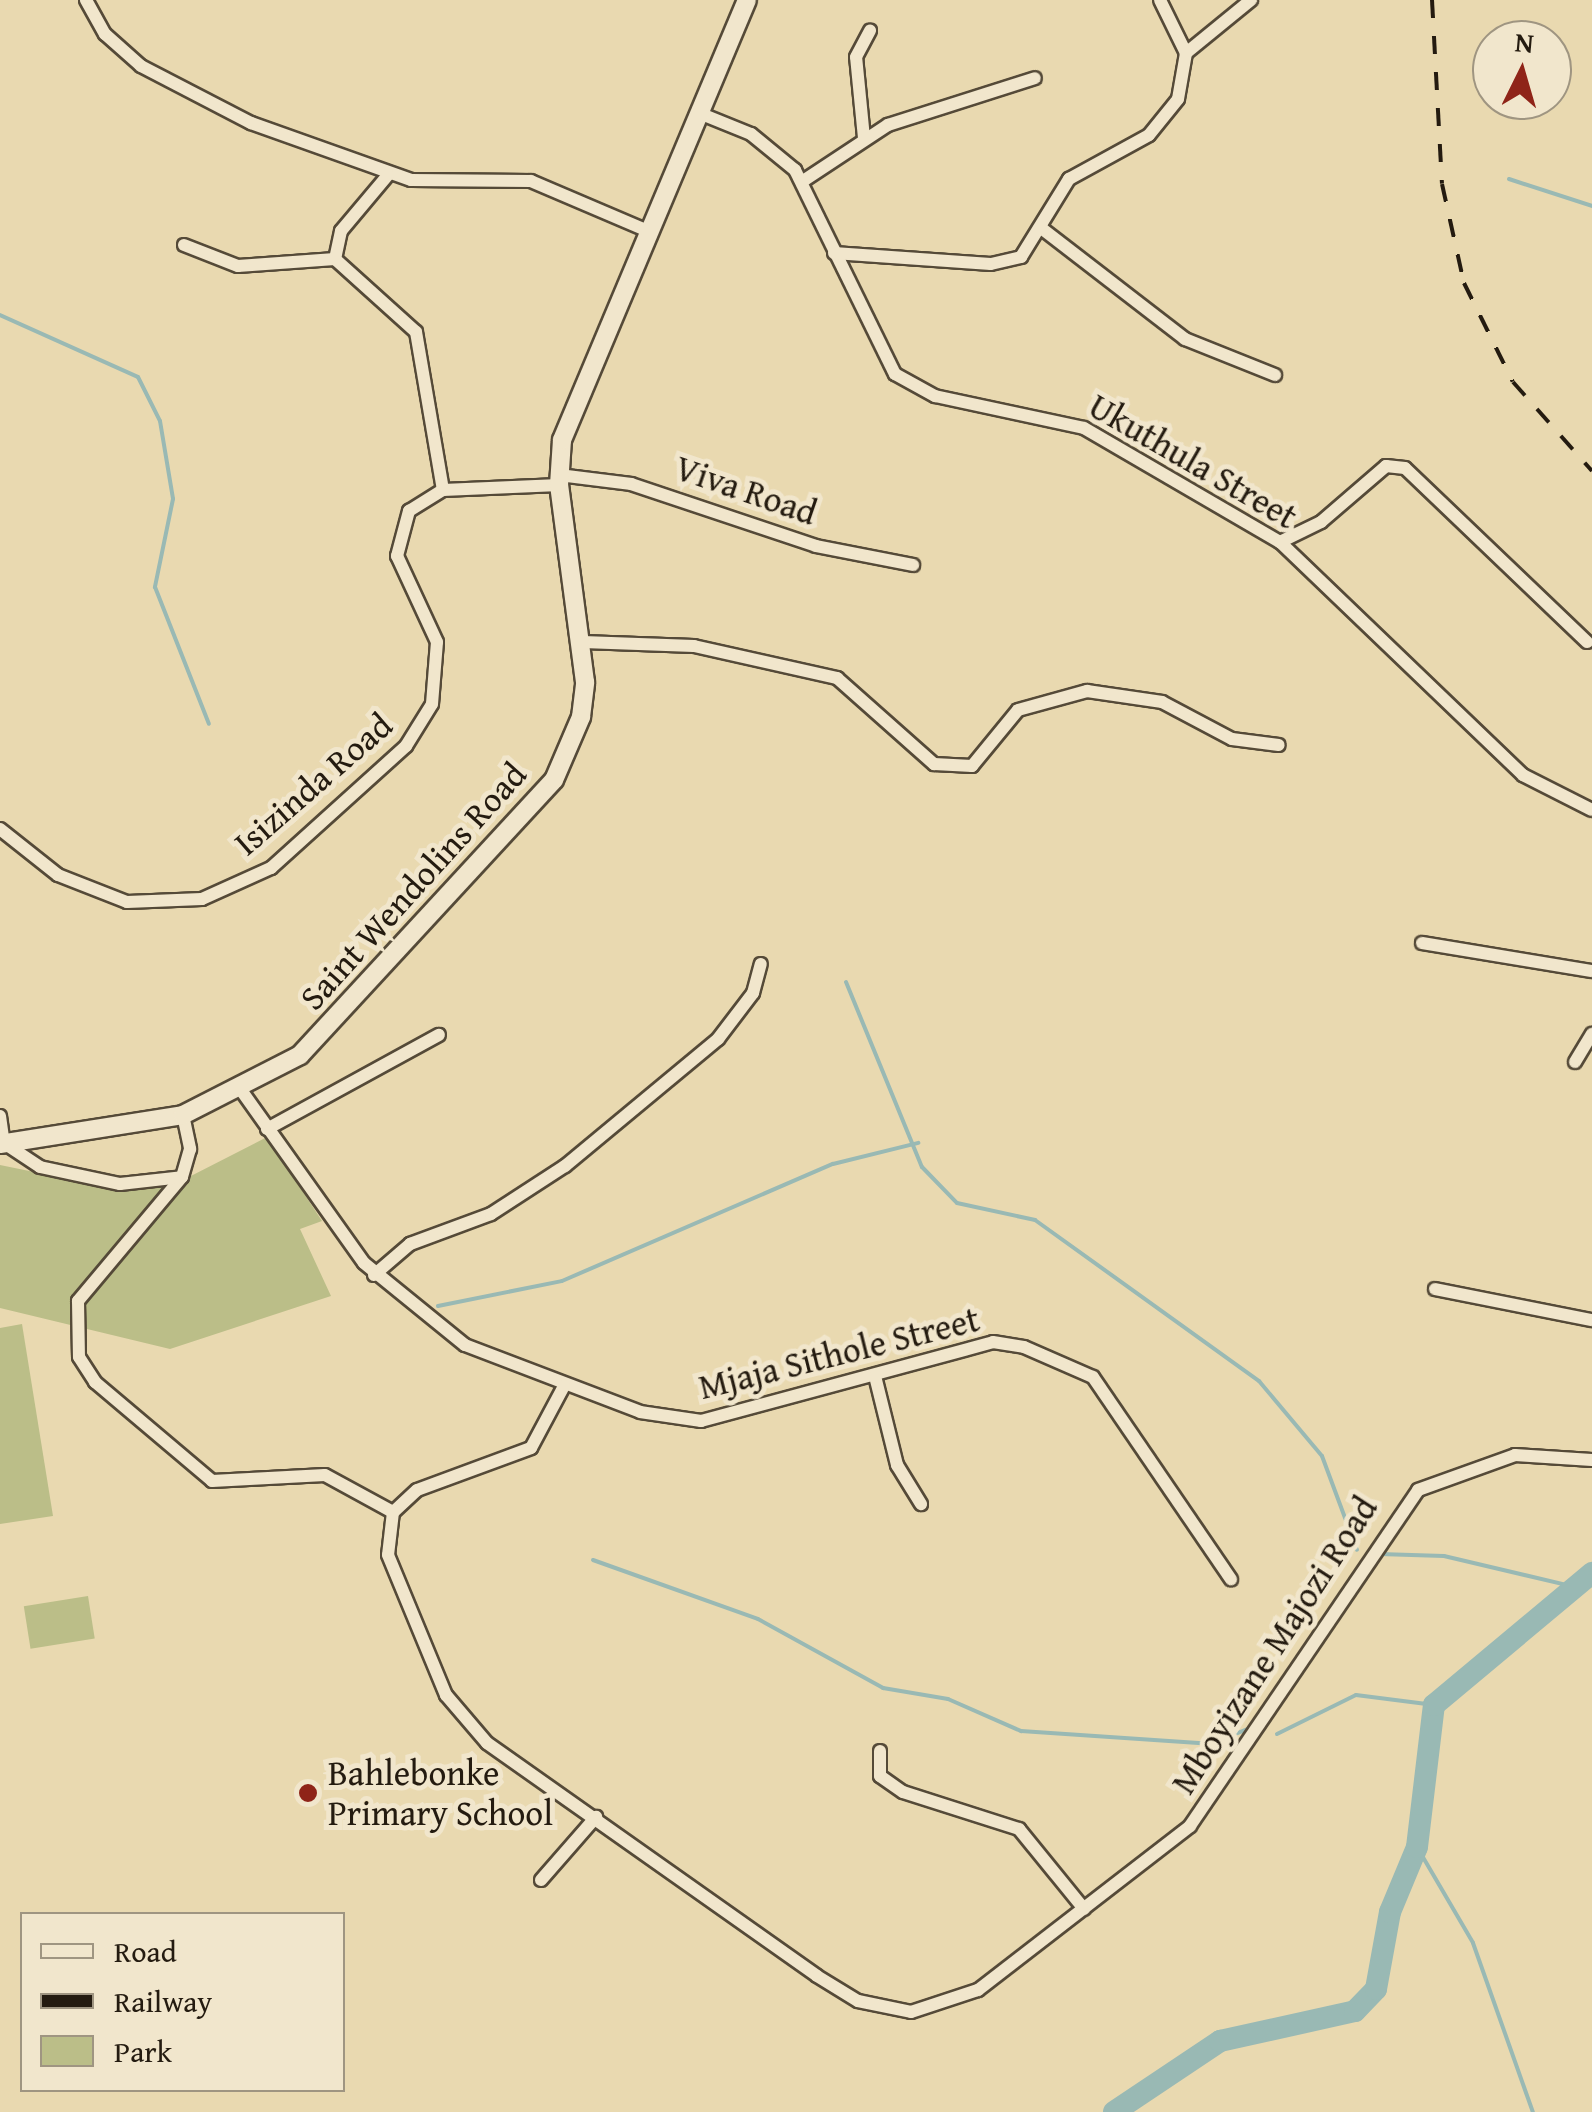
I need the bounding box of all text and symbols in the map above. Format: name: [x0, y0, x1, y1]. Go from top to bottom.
north arrow: [1472, 20, 1572, 120]
text: N: [1513, 20, 1536, 63]
street label: Ukuthula Street: [1081, 384, 1305, 538]
street label: Viva Road: [670, 446, 822, 534]
street label: Isizinda Road: [225, 704, 401, 864]
street label: Saint Wendolins Road: [291, 754, 535, 1018]
street label: Mjaja Sithole Street: [694, 1298, 984, 1408]
street label: Mboyizane Majozi Road: [1162, 1488, 1386, 1802]
place label: Bahlebonke Primary School: [328, 1752, 553, 1834]
marker: Bahlebonke Primary School: [297, 1782, 319, 1804]
legend: [20, 1912, 345, 2092]
text: Road: [114, 1929, 177, 1973]
text: Railway: [114, 1979, 212, 2023]
text: Park: [114, 2029, 172, 2073]

